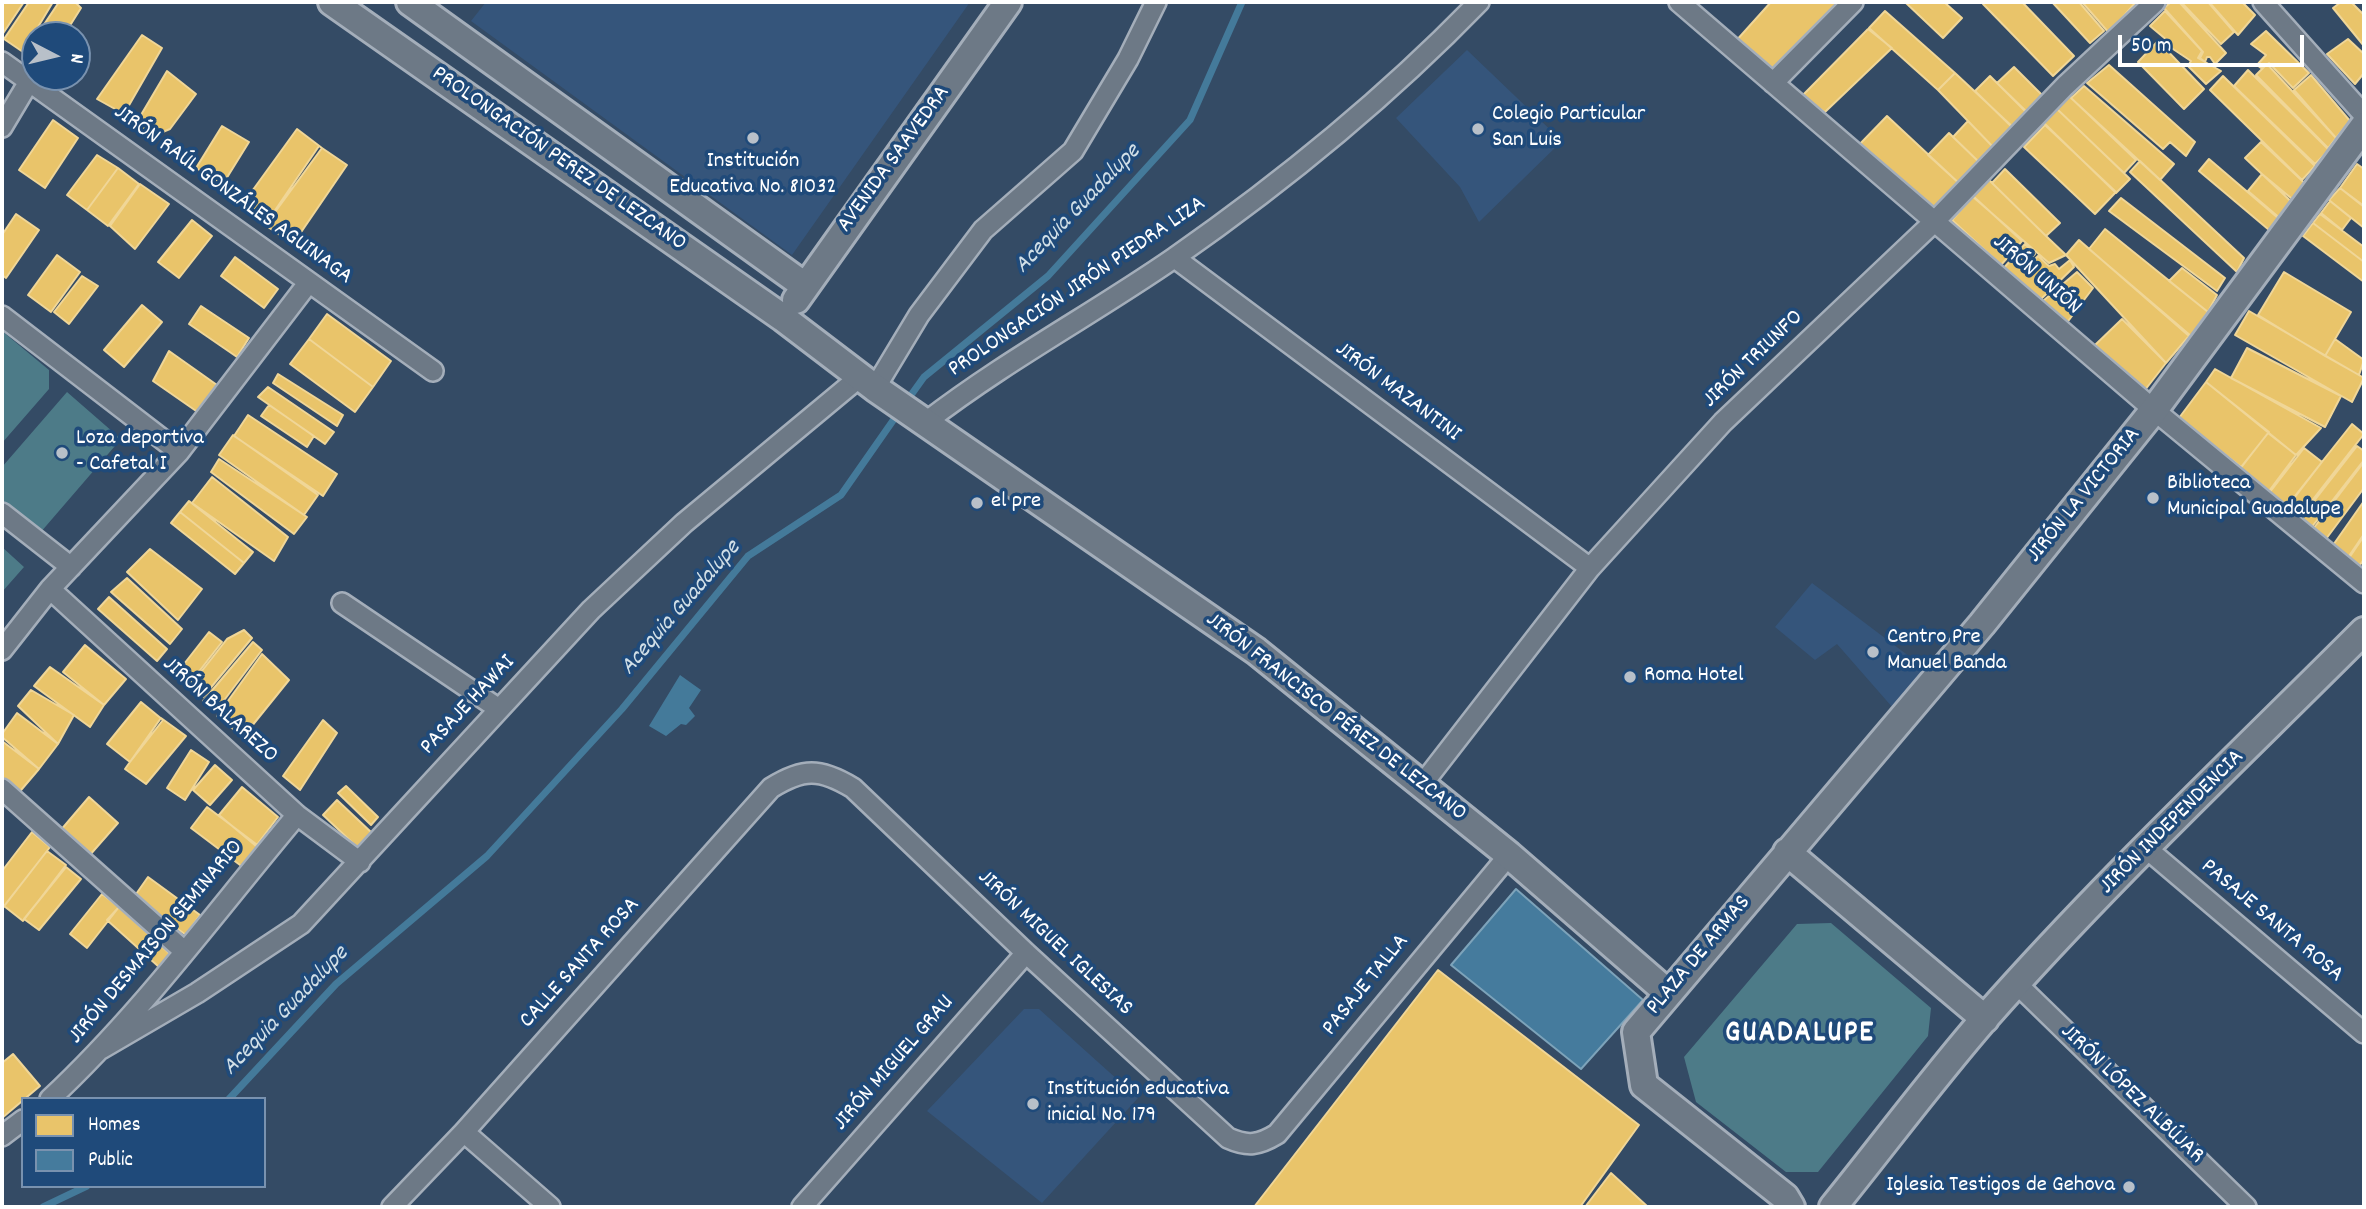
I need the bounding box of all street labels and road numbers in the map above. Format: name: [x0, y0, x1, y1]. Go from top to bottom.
street label: PROLONGACIÓN PEREZ DE LEZCANO: [425, 61, 691, 259]
street label: AVENIDA SAAVEDRA: [833, 81, 957, 239]
street label: JIRÓN RAÚL GONZÁLES AGUINAGA: [107, 100, 357, 292]
street label: PROLONGACIÓN JIRÓN PIEDRA LIZA: [944, 191, 1212, 385]
street label: JIRÓN UNIÓN: [1986, 230, 2086, 322]
street label: JIRÓN TRIUNFO: [1698, 305, 1810, 415]
street label: JIRÓN MAZANTINI: [1328, 337, 1466, 449]
street label: JIRÓN LA VICTORIA: [2022, 423, 2148, 569]
street label: JIRÓN FRANCISCO PÉREZ DE LEZCANO: [1199, 607, 1471, 829]
street label: PASAJE HAWAI: [416, 650, 522, 762]
street label: JIRÓN BALAREZO: [155, 652, 283, 770]
street label: JIRÓN INDEPENDENCIA: [2095, 745, 2251, 901]
street label: JIRÓN DESMAISON SEMINARIO: [63, 835, 251, 1051]
street label: PASAJE SANTA ROSA: [2194, 854, 2348, 990]
street label: JIRÓN MIGUEL IGLESIAS: [970, 865, 1138, 1023]
street label: PLAZA DE ARMAS: [1642, 890, 1758, 1022]
street label: CALLE SANTA ROSA: [515, 893, 647, 1035]
street label: PASAJE TALLA: [1318, 930, 1416, 1042]
street label: JIRÓN MIGUEL GRAU: [829, 991, 961, 1137]
street label: JIRÓN LÓPEZ ALBÚJAR: [2053, 1019, 2209, 1171]

